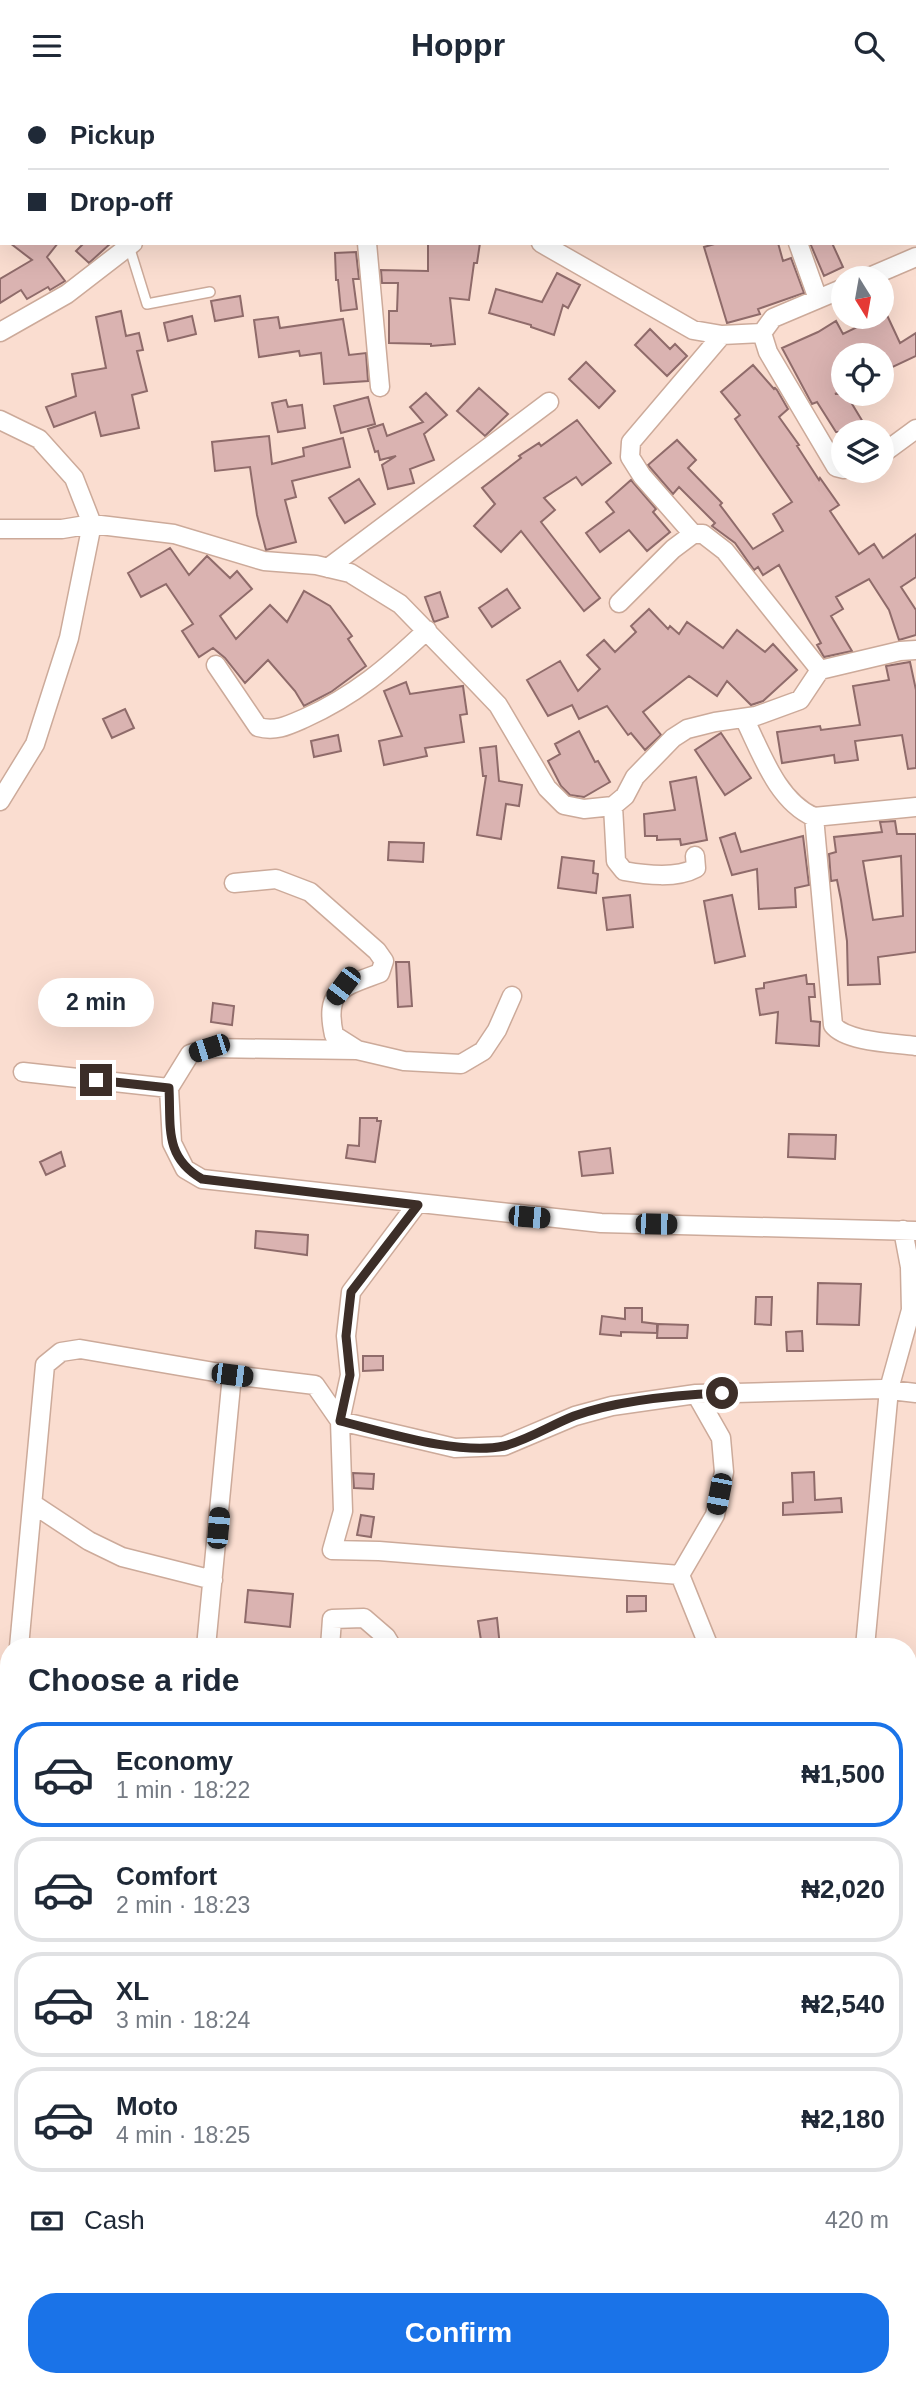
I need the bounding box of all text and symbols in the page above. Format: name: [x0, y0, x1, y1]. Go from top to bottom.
icon: menu: [28, 27, 66, 65]
text: Hoppr: [411, 27, 505, 63]
icon: search: [850, 27, 888, 65]
text: Pickup: [70, 120, 155, 150]
text: Drop-off: [70, 187, 173, 217]
north arrow: [831, 266, 894, 329]
map controls: [831, 266, 894, 483]
button: locate: [831, 343, 894, 406]
button: layers: [831, 420, 894, 483]
car: [322, 963, 365, 1009]
callout: 2 min: [38, 979, 154, 1027]
text: 2 min: [66, 989, 126, 1015]
car: [186, 1032, 233, 1064]
route end: [80, 1064, 112, 1096]
car: [508, 1205, 551, 1229]
car: [635, 1213, 678, 1235]
car: [210, 1362, 255, 1388]
route start: [706, 1377, 738, 1409]
car: [705, 1471, 734, 1517]
car: [206, 1506, 231, 1550]
text: Choose a ride: [28, 1662, 240, 1698]
icon: car: [32, 1743, 95, 1806]
text: Economy: [116, 1746, 233, 1776]
text: ₦1,500: [801, 1759, 885, 1789]
text: 1 min · 18:22: [116, 1777, 250, 1803]
icon: car: [32, 1858, 95, 1921]
text: Comfort: [116, 1861, 217, 1891]
text: ₦2,020: [801, 1874, 885, 1904]
text: 2 min · 18:23: [116, 1892, 250, 1918]
icon: car: [32, 1973, 95, 2036]
text: XL: [116, 1976, 149, 2006]
text: ₦2,540: [801, 1989, 885, 2019]
text: 3 min · 18:24: [116, 2007, 250, 2033]
icon: car: [32, 2088, 95, 2151]
text: Moto: [116, 2091, 178, 2121]
text: ₦2,180: [801, 2104, 885, 2134]
text: 4 min · 18:25: [116, 2122, 250, 2148]
icon: cash: [28, 2202, 66, 2240]
text: Cash: [84, 2205, 145, 2235]
text: 420 m: [825, 2207, 889, 2233]
button: Confirm: [28, 2293, 889, 2373]

